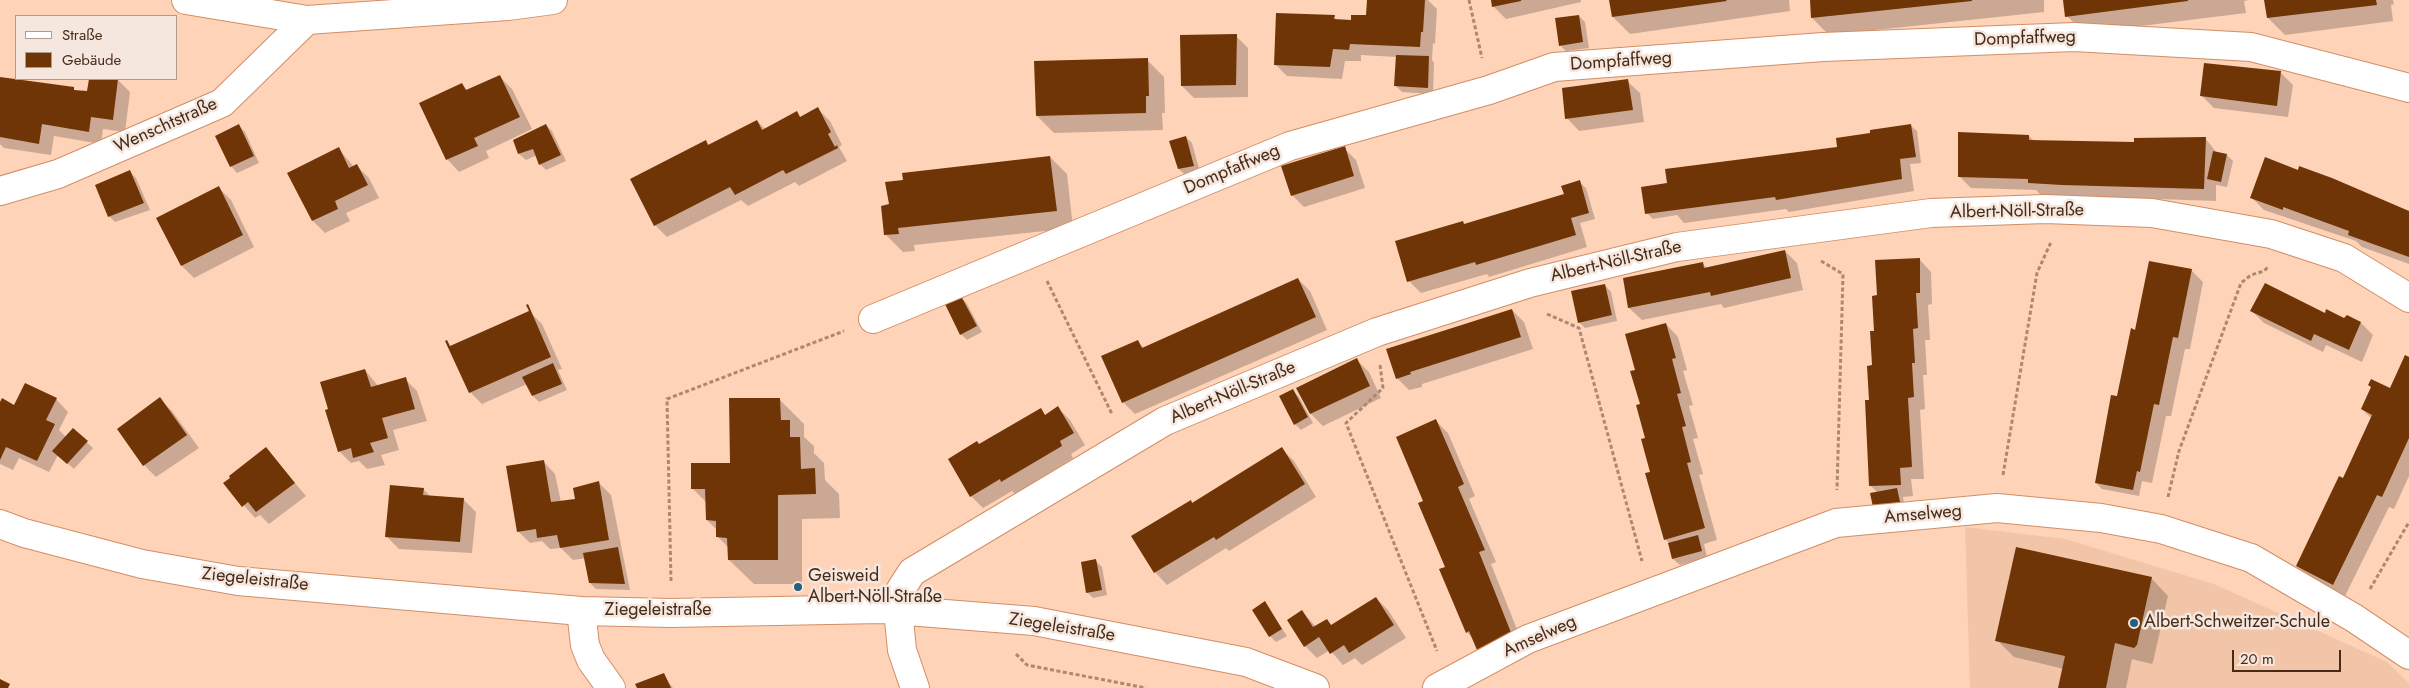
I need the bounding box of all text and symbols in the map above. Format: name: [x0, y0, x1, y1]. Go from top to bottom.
legend: [15, 15, 178, 80]
text: Straße: [62, 24, 102, 46]
street label: Dompfaffweg: [1974, 26, 2076, 52]
street label: Dompfaffweg: [1569, 48, 1673, 76]
text: Gebäude: [62, 49, 121, 71]
street label: Wenschtstraße: [111, 94, 221, 158]
street label: Dompfaffweg: [1181, 140, 1283, 200]
street label: Albert-Nöll-Straße: [1950, 200, 2084, 224]
street label: Albert-Nöll-Straße: [1548, 236, 1684, 288]
street label: Albert-Nöll-Straße: [1167, 357, 1299, 429]
street label: Amselweg: [1883, 501, 1963, 529]
street label: Ziegeleistraße: [201, 564, 309, 596]
place label: Geisweid Albert-Nöll-Straße: [808, 566, 942, 608]
marker: Geisweid Albert-Nöll-Straße: [792, 581, 804, 593]
street label: Ziegeleistraße: [604, 600, 712, 622]
street label: Ziegeleistraße: [1007, 609, 1117, 647]
street label: Amselweg: [1500, 611, 1580, 663]
place label: Albert-Schweitzer-Schule: [2144, 612, 2330, 634]
marker: Albert-Schweitzer-Schule: [2128, 617, 2140, 629]
scale bar: [2234, 640, 2343, 672]
text: 20 m: [2240, 648, 2274, 670]

